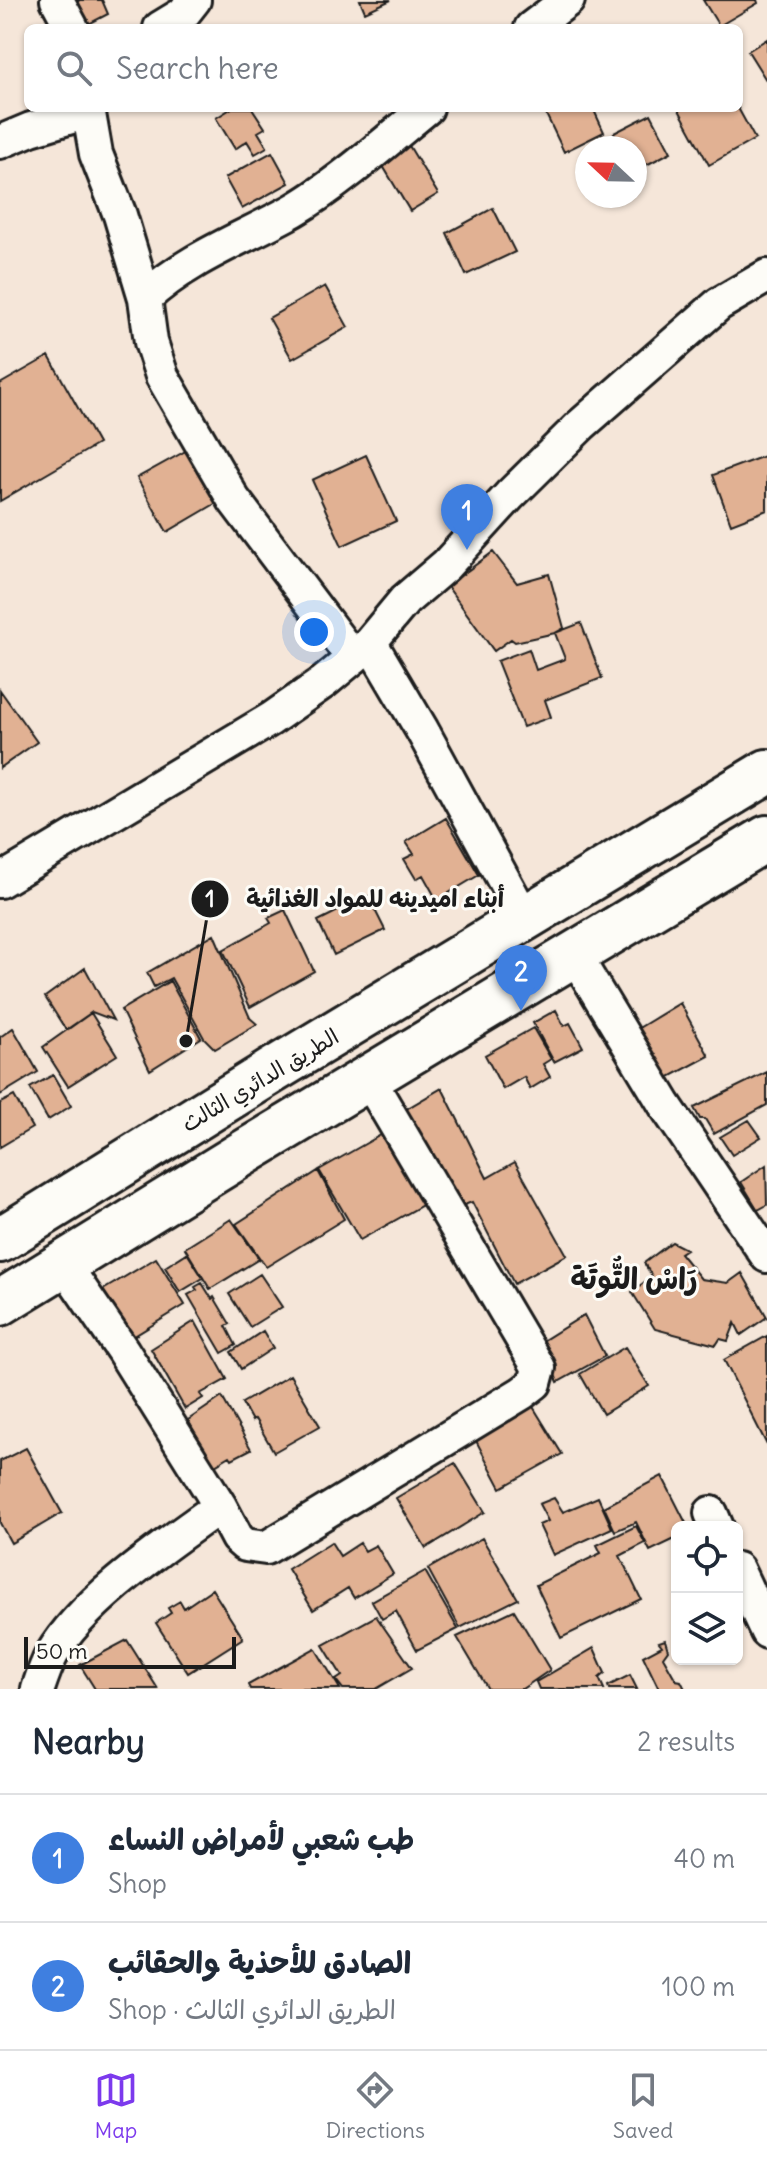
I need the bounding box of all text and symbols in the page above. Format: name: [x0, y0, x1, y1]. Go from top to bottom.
search box: [24, 24, 743, 112]
icon: search: [52, 46, 96, 90]
text: Search here: [116, 49, 279, 87]
north arrow: [575, 136, 647, 208]
pin: 1: [441, 484, 493, 550]
your location: [294, 612, 334, 652]
callout: أبناء اميدينه للمواد الغذائية: [190, 875, 520, 923]
text: 1: [205, 883, 215, 913]
text: أبناء اميدينه للمواد الغذائية: [246, 883, 505, 914]
pin: 2: [495, 945, 547, 1011]
street label: الطريق الدائري الثالث: [176, 1022, 345, 1141]
district label: رَاسْ التُّوتَة: [571, 1255, 697, 1298]
map controls: [671, 1521, 743, 1665]
button: locate: [671, 1521, 743, 1593]
button: layers: [671, 1593, 743, 1665]
scale bar: [24, 1633, 236, 1669]
text: 50 m: [36, 1637, 88, 1665]
text: Nearby: [32, 1720, 145, 1763]
text: 2 results: [637, 1725, 735, 1758]
text: طب شعبي لأمراض النساء: [108, 1820, 415, 1858]
text: 1: [53, 1842, 63, 1875]
text: 40 m: [674, 1842, 735, 1875]
text: Shop: [108, 1867, 167, 1900]
text: الصادق للأحذية والحقائب: [108, 1943, 411, 1981]
text: 2: [51, 1970, 65, 2003]
text: 100 m: [661, 1970, 735, 2003]
text: Shop · الطريق الدائري الثالث: [108, 1993, 396, 2026]
tab: Map: [94, 2068, 138, 2144]
tab: Directions: [326, 2068, 425, 2144]
tab: Saved: [613, 2068, 673, 2144]

